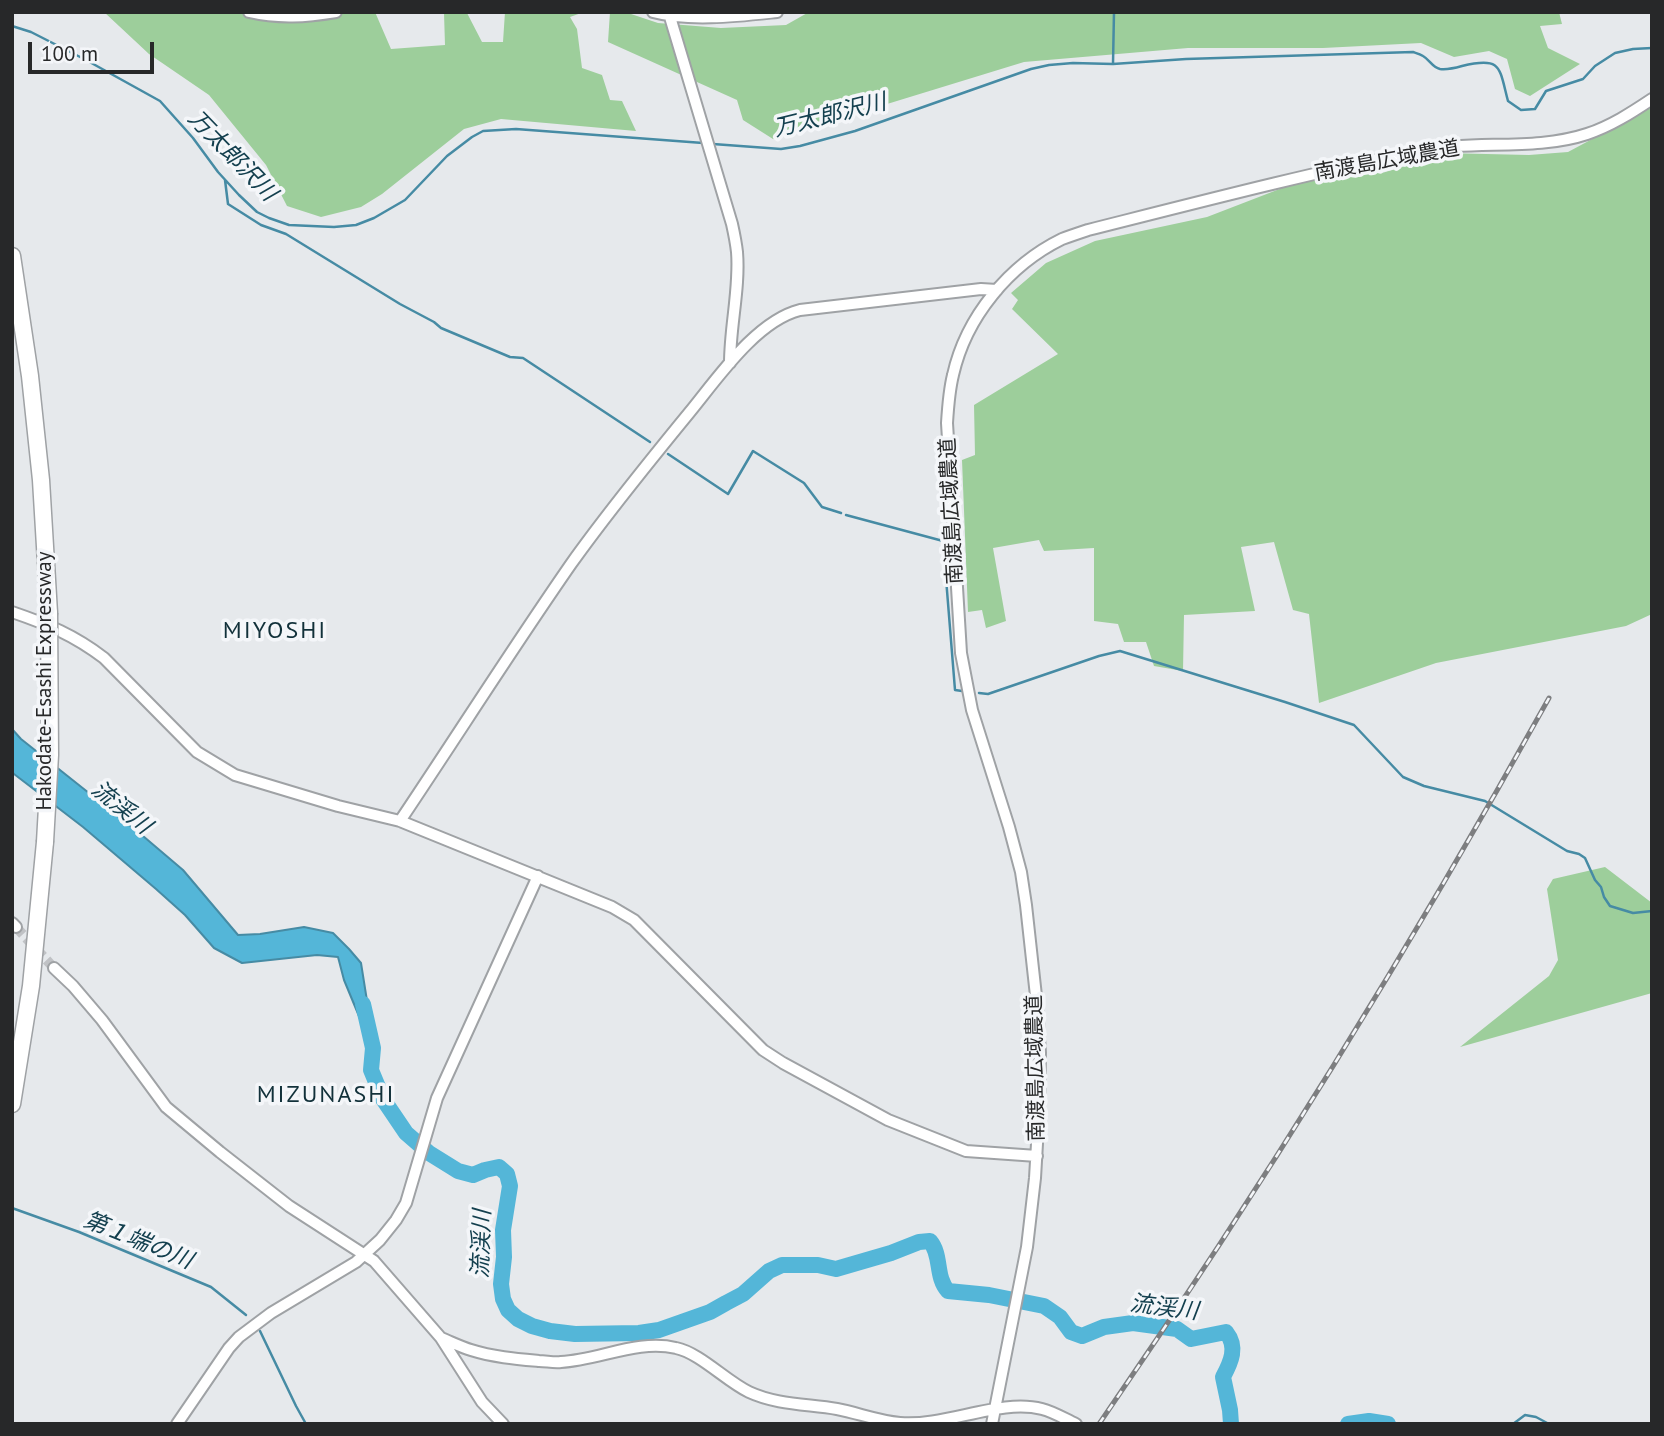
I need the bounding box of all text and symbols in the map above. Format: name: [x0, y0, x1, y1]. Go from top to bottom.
scale bar: [32, 28, 158, 72]
text: 100 m: [41, 40, 98, 67]
water label: 万太郎沢川: [771, 89, 889, 143]
water label: 万太郎沢川: [182, 105, 282, 207]
street label: 南渡島広域農道: [1312, 136, 1462, 186]
street label: 南渡島広域農道: [936, 437, 968, 585]
street label: Hakodate-Esashi Expressway: [32, 551, 58, 811]
district label: MIYOSHI: [224, 617, 326, 645]
water label: 流渓川: [86, 776, 156, 840]
street label: 南渡島広域農道: [1022, 994, 1050, 1142]
district label: MIZUNASHI: [258, 1081, 394, 1109]
water label: 第１端の川: [80, 1207, 196, 1275]
water label: 流渓川: [467, 1209, 497, 1279]
water label: 流渓川: [1128, 1290, 1200, 1326]

